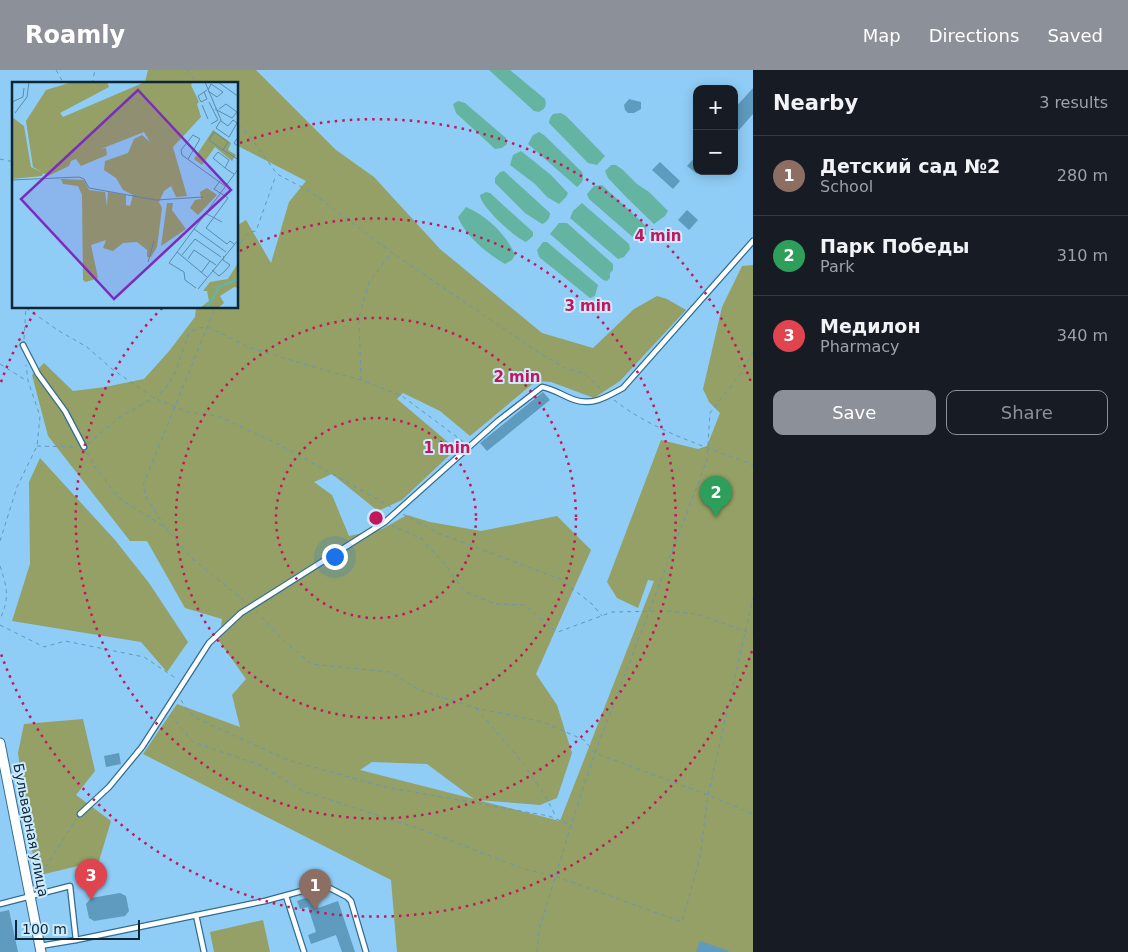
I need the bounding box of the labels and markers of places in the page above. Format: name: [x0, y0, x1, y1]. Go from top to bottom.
pin: 2: [700, 476, 732, 517]
centre of rings: [367, 509, 385, 527]
pin: 3: [75, 859, 107, 900]
pin: 1: [299, 869, 331, 910]

